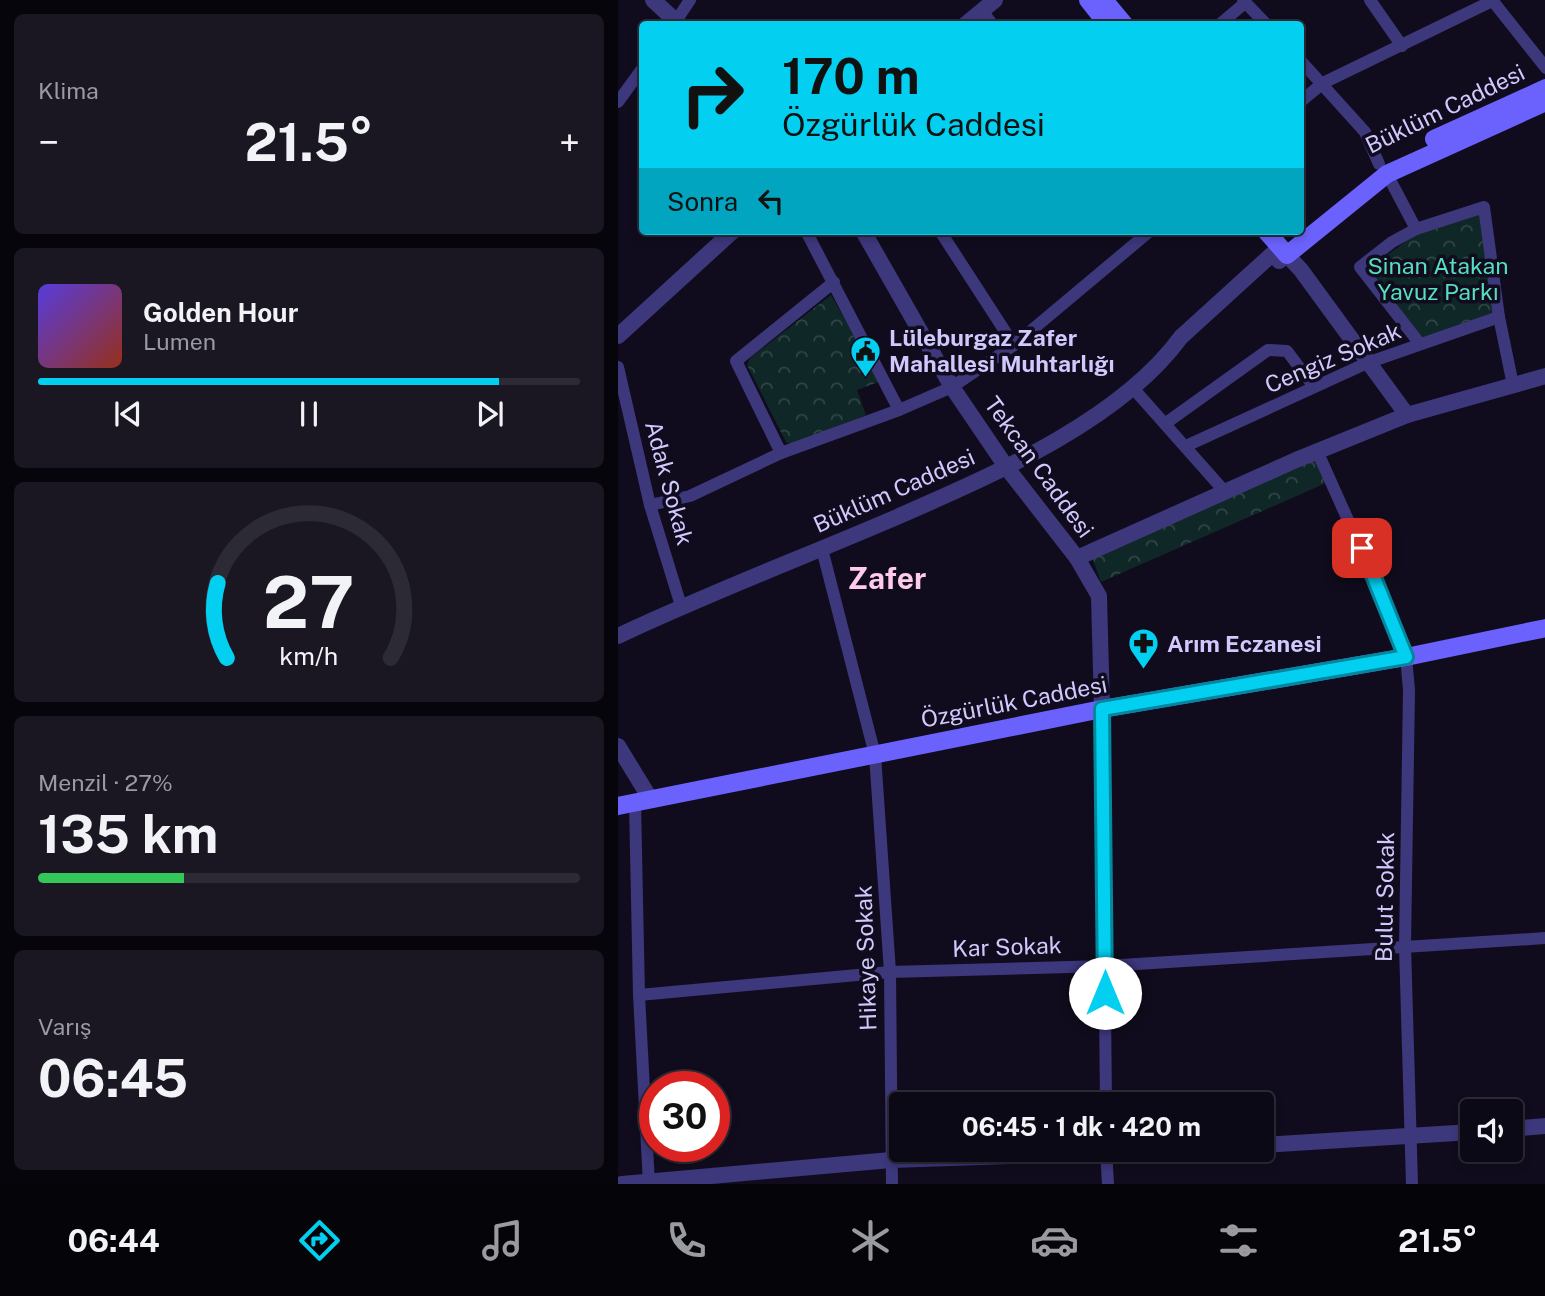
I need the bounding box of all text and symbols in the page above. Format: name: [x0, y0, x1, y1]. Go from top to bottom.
text: 170 m: [782, 47, 920, 105]
icon: right: [667, 49, 758, 140]
street label: Büklüm Caddesi: [1361, 58, 1529, 159]
text: Klima: [38, 77, 99, 104]
text: Özgürlük Caddesi: [782, 106, 1045, 143]
text: 21.5°: [244, 112, 374, 173]
text: −: [38, 120, 59, 165]
text: +: [559, 120, 580, 165]
icon: left: [752, 182, 790, 220]
text: Sonra: [667, 186, 738, 217]
park label: Sinan Atakan Yavuz Parkı: [1367, 252, 1509, 305]
text: Golden Hour: [143, 297, 298, 328]
street label: Cengiz Sokak: [1261, 317, 1405, 398]
place label: Lüleburgaz Zafer Mahallesi Muhtarlığı: [889, 324, 1115, 377]
text: Lumen: [143, 328, 216, 355]
public building icon: Lüleburgaz Zafer Mahallesi Muhtarlığı: [849, 334, 883, 378]
street label: Tekcan Caddesi: [979, 391, 1100, 542]
icon: previous: [109, 395, 147, 433]
icon: pause: [290, 395, 328, 433]
icon: next: [471, 395, 509, 433]
street label: Adak Sokak: [640, 418, 699, 548]
street label: Büklüm Caddesi: [809, 443, 979, 538]
pin: [1332, 518, 1392, 578]
icon: arrive: [1343, 529, 1381, 567]
text: 27: [263, 559, 355, 644]
district label: Zafer: [848, 560, 926, 596]
pharmacy icon: Arım Eczanesi: [1127, 627, 1161, 671]
place label: Arım Eczanesi: [1167, 630, 1322, 657]
text: km/h: [280, 641, 338, 671]
street label: Özgürlük Caddesi: [919, 670, 1109, 733]
text: Menzil · 27%: [38, 769, 173, 796]
text: 135 km: [38, 804, 218, 865]
street label: Bulut Sokak: [1370, 832, 1399, 962]
street label: Hikaye Sokak: [849, 885, 882, 1031]
street label: Kar Sokak: [952, 931, 1062, 962]
position arrow: [1068, 956, 1142, 1030]
text: Varış: [38, 1013, 91, 1040]
text: 06:45: [38, 1048, 188, 1109]
speed limit sign: 30: [639, 1071, 730, 1162]
map controls: [1460, 1099, 1523, 1162]
button: sound: [1460, 1099, 1523, 1162]
text: 06:45 · 1 dk · 420 m: [962, 1111, 1201, 1142]
icon: directions: [295, 1216, 344, 1265]
icon: music: [478, 1216, 527, 1265]
icon: phone: [662, 1216, 711, 1265]
icon: climate: [846, 1216, 895, 1265]
icon: car: [1030, 1216, 1079, 1265]
icon: filters: [1214, 1216, 1263, 1265]
text: 06:44: [67, 1222, 160, 1259]
text: 21.5°: [1398, 1222, 1478, 1259]

